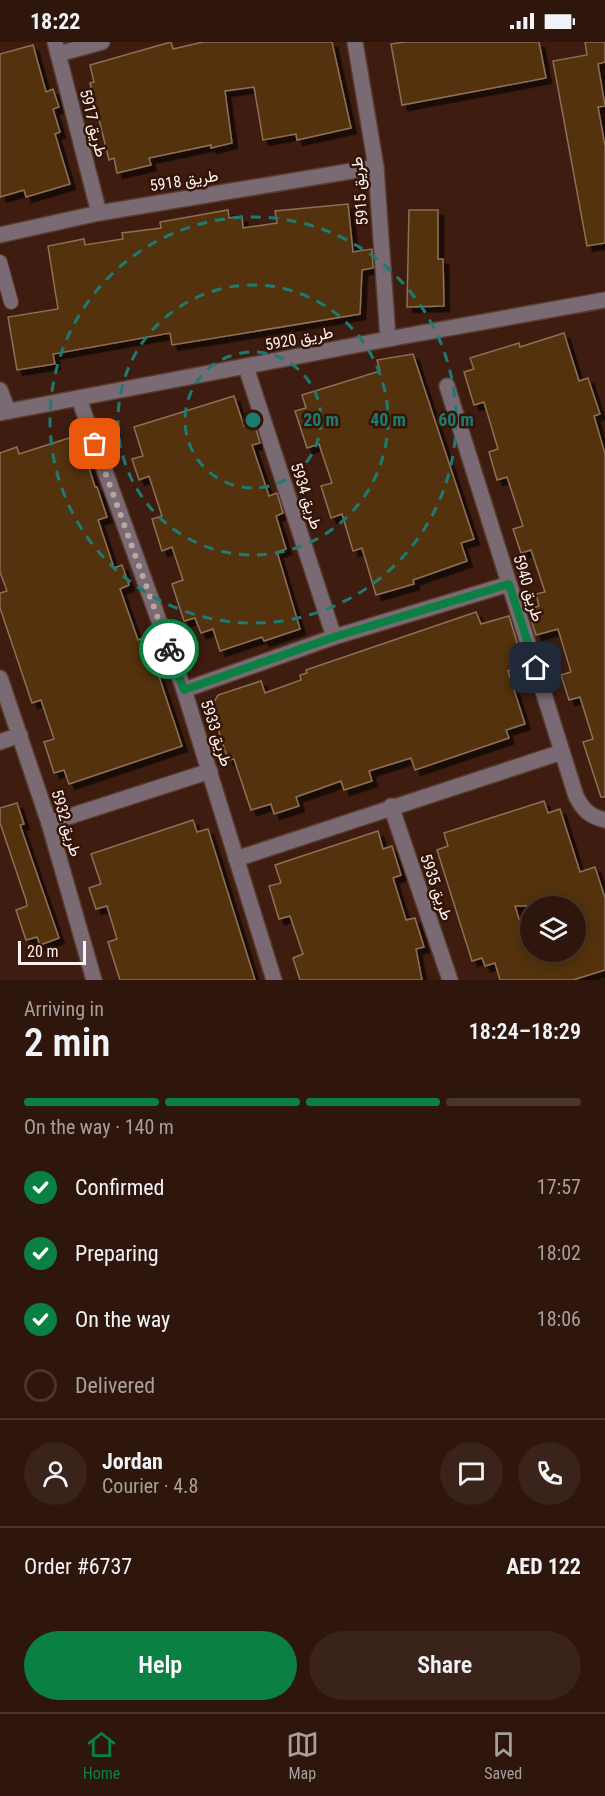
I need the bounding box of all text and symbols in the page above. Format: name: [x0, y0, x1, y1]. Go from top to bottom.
text: 18:22: [30, 9, 81, 34]
street label: طريق 5917: [75, 87, 111, 159]
street label: طريق 5915: [347, 156, 373, 226]
street label: طريق 5918: [148, 166, 220, 196]
street label: طريق 5920: [263, 323, 335, 355]
text: 20 m: [303, 409, 339, 430]
text: 40 m: [370, 409, 406, 430]
text: 60 m: [438, 409, 474, 430]
centre of rings: [243, 410, 263, 430]
pin: [69, 418, 120, 469]
icon: bag: [78, 427, 111, 460]
street label: طريق 5934: [286, 460, 326, 532]
street label: طريق 5940: [508, 552, 548, 624]
courier: [139, 619, 199, 679]
icon: bike: [153, 633, 186, 666]
pin: [510, 642, 561, 693]
icon: home: [519, 651, 552, 684]
street label: طريق 5933: [196, 697, 236, 769]
street label: طريق 5932: [46, 787, 86, 859]
street label: طريق 5935: [415, 851, 457, 923]
map controls: [520, 896, 586, 962]
button: layers: [520, 896, 586, 962]
scale bar: [18, 938, 86, 965]
text: 20 m: [27, 942, 59, 961]
text: Arriving in: [24, 997, 104, 1021]
text: 18:24–18:29: [469, 1019, 581, 1044]
text: 2 min: [24, 1020, 110, 1066]
text: On the way · 140 m: [24, 1115, 174, 1139]
icon: check: [24, 1171, 57, 1204]
text: Confirmed: [75, 1175, 164, 1200]
text: 17:57: [537, 1175, 581, 1199]
icon: check: [24, 1237, 57, 1270]
text: Preparing: [75, 1241, 159, 1266]
text: 18:02: [537, 1241, 581, 1265]
icon: check: [24, 1303, 57, 1336]
text: On the way: [75, 1307, 170, 1332]
text: 18:06: [537, 1307, 581, 1331]
text: Delivered: [75, 1373, 155, 1398]
button: person: [24, 1442, 87, 1505]
button: chat: [440, 1442, 503, 1505]
button: phone: [518, 1442, 581, 1505]
text: Jordan: [102, 1449, 163, 1474]
text: Courier · 4.8: [102, 1474, 198, 1498]
text: Order #6737: [24, 1554, 132, 1579]
text: AED 122: [506, 1554, 581, 1579]
button: Help: [24, 1631, 297, 1700]
button: Share: [309, 1631, 581, 1700]
tab: Home: [83, 1728, 120, 1783]
tab: Map: [286, 1728, 319, 1783]
tab: Saved: [484, 1728, 522, 1783]

